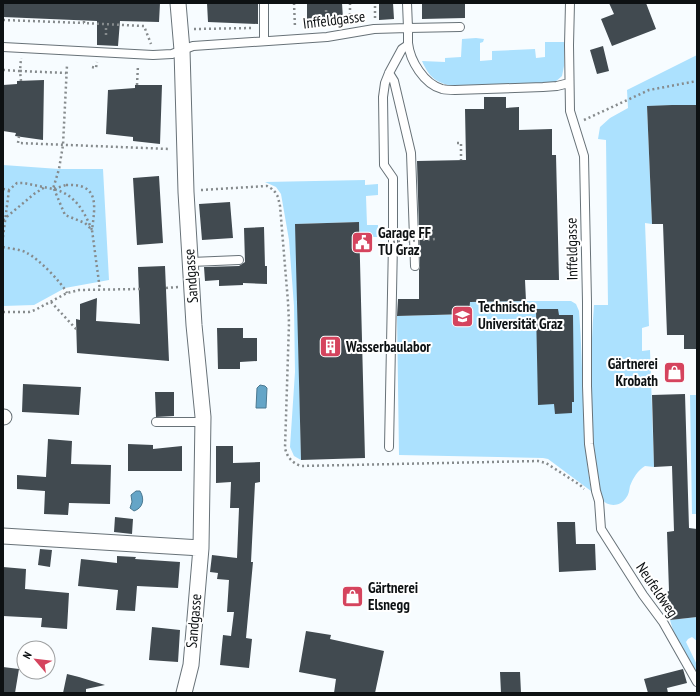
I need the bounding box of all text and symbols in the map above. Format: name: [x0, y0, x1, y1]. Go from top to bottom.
street label: Inffeldgasse: [302, 6, 366, 33]
street label: Inffeldgasse: [561, 218, 582, 281]
place label: Garage FF TU Graz: [378, 223, 431, 259]
public building icon: Garage FF TU Graz: [350, 229, 376, 255]
street label: Sandgasse: [179, 248, 202, 304]
place label: Technische Universität Graz: [478, 297, 563, 333]
school or university icon: Technische Universität Graz: [449, 303, 475, 329]
building icon: Wasserbaulabor: [317, 334, 343, 360]
place label: Wasserbaulabor: [345, 337, 431, 356]
place label: Gärtnerei Krobath: [608, 354, 658, 390]
shop icon: Gärtnerei Krobath: [661, 360, 687, 386]
street label: Neufeldweg: [632, 559, 683, 621]
place label: Gärtnerei Elsnegg: [368, 578, 418, 614]
shop icon: Gärtnerei Elsnegg: [340, 584, 366, 610]
street label: Sandgasse: [182, 593, 205, 649]
north arrow: [16, 640, 56, 680]
text: N: [20, 649, 35, 661]

